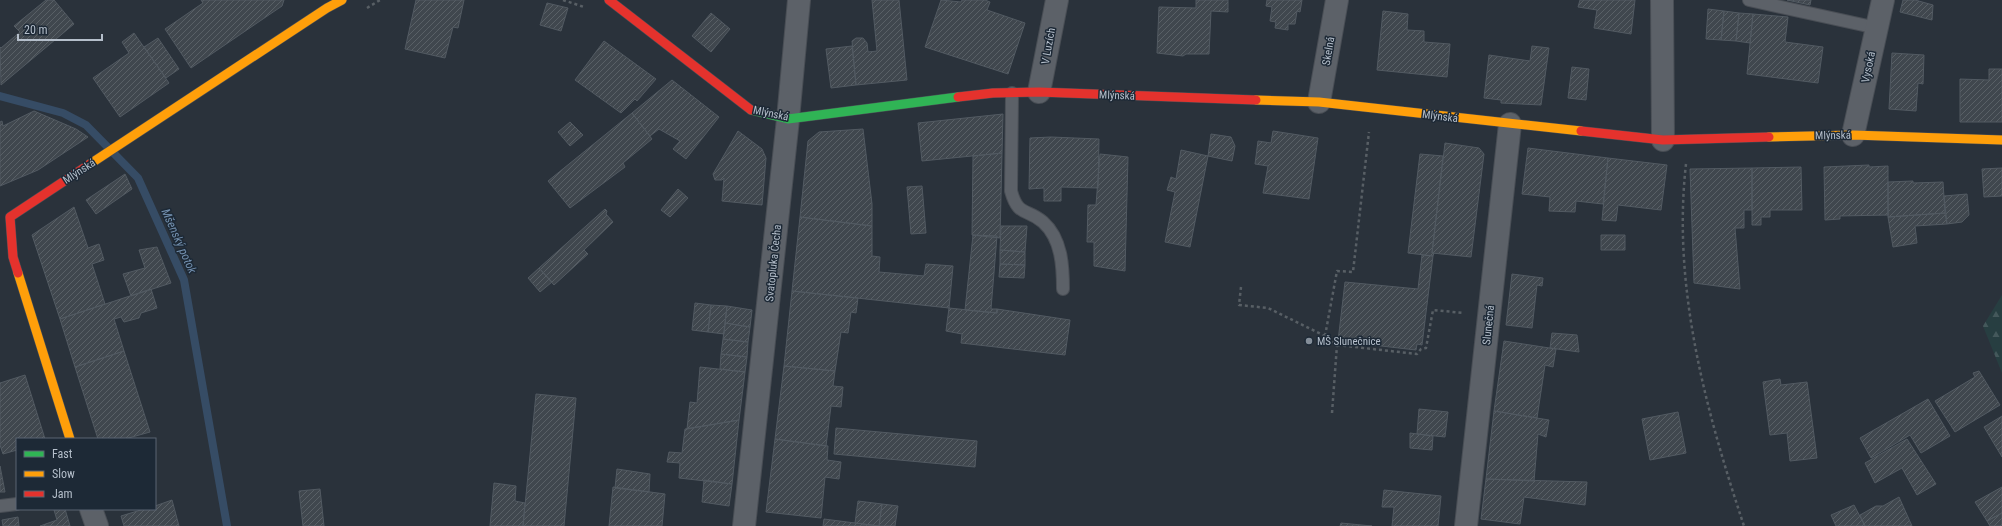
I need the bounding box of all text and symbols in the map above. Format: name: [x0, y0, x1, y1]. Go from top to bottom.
scale bar: [18, 16, 102, 42]
text: 20 m: [24, 23, 48, 37]
street label: V Luzích: [1039, 27, 1058, 65]
street label: Skelná: [1320, 36, 1337, 66]
street label: Vysoká: [1859, 50, 1878, 84]
street label: Mlýnská: [1099, 88, 1135, 103]
street label: Mlýnská: [752, 103, 790, 124]
street label: Mlýnská: [1421, 108, 1459, 125]
street label: Mlýnská: [1815, 129, 1851, 142]
street label: Mlýnská: [61, 156, 98, 187]
water label: Mšenský potok: [159, 206, 200, 276]
street label: Svatopluka Čecha: [762, 224, 784, 302]
street label: Slunečná: [1480, 305, 1497, 345]
place label: MŠ Slunečnice: [1317, 335, 1381, 348]
marker: MŠ Slunečnice: [1304, 336, 1314, 346]
legend: [16, 438, 156, 510]
text: Fast: [52, 447, 73, 461]
text: Slow: [52, 467, 75, 481]
text: Jam: [52, 487, 73, 501]

